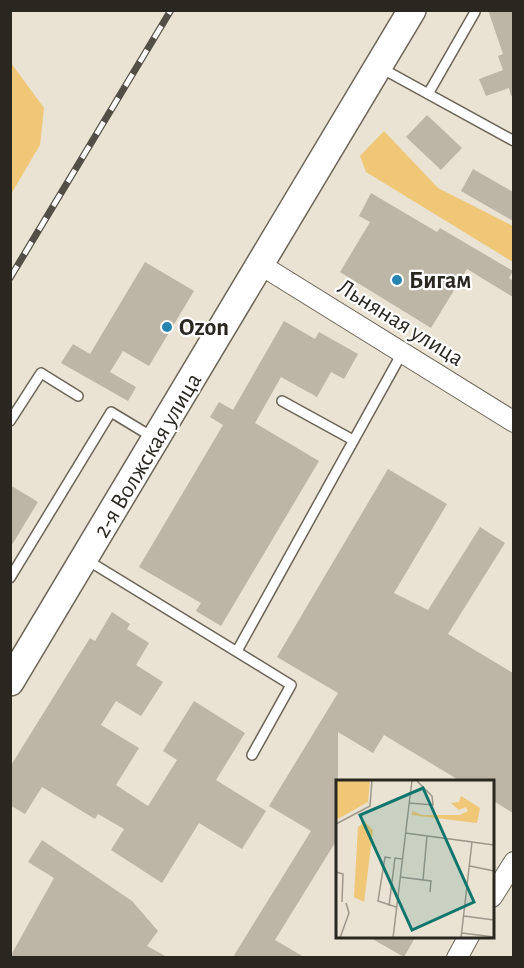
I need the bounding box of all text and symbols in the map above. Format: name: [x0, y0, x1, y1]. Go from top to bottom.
place label: Бигам: [409, 269, 471, 293]
marker: Бигам: [390, 273, 404, 287]
street label: Льняная улица: [333, 275, 468, 371]
place label: Ozon: [179, 316, 229, 340]
marker: Ozon: [160, 320, 174, 334]
street label: 2-я Волжская улица: [89, 369, 206, 542]
inset map: [336, 780, 494, 938]

